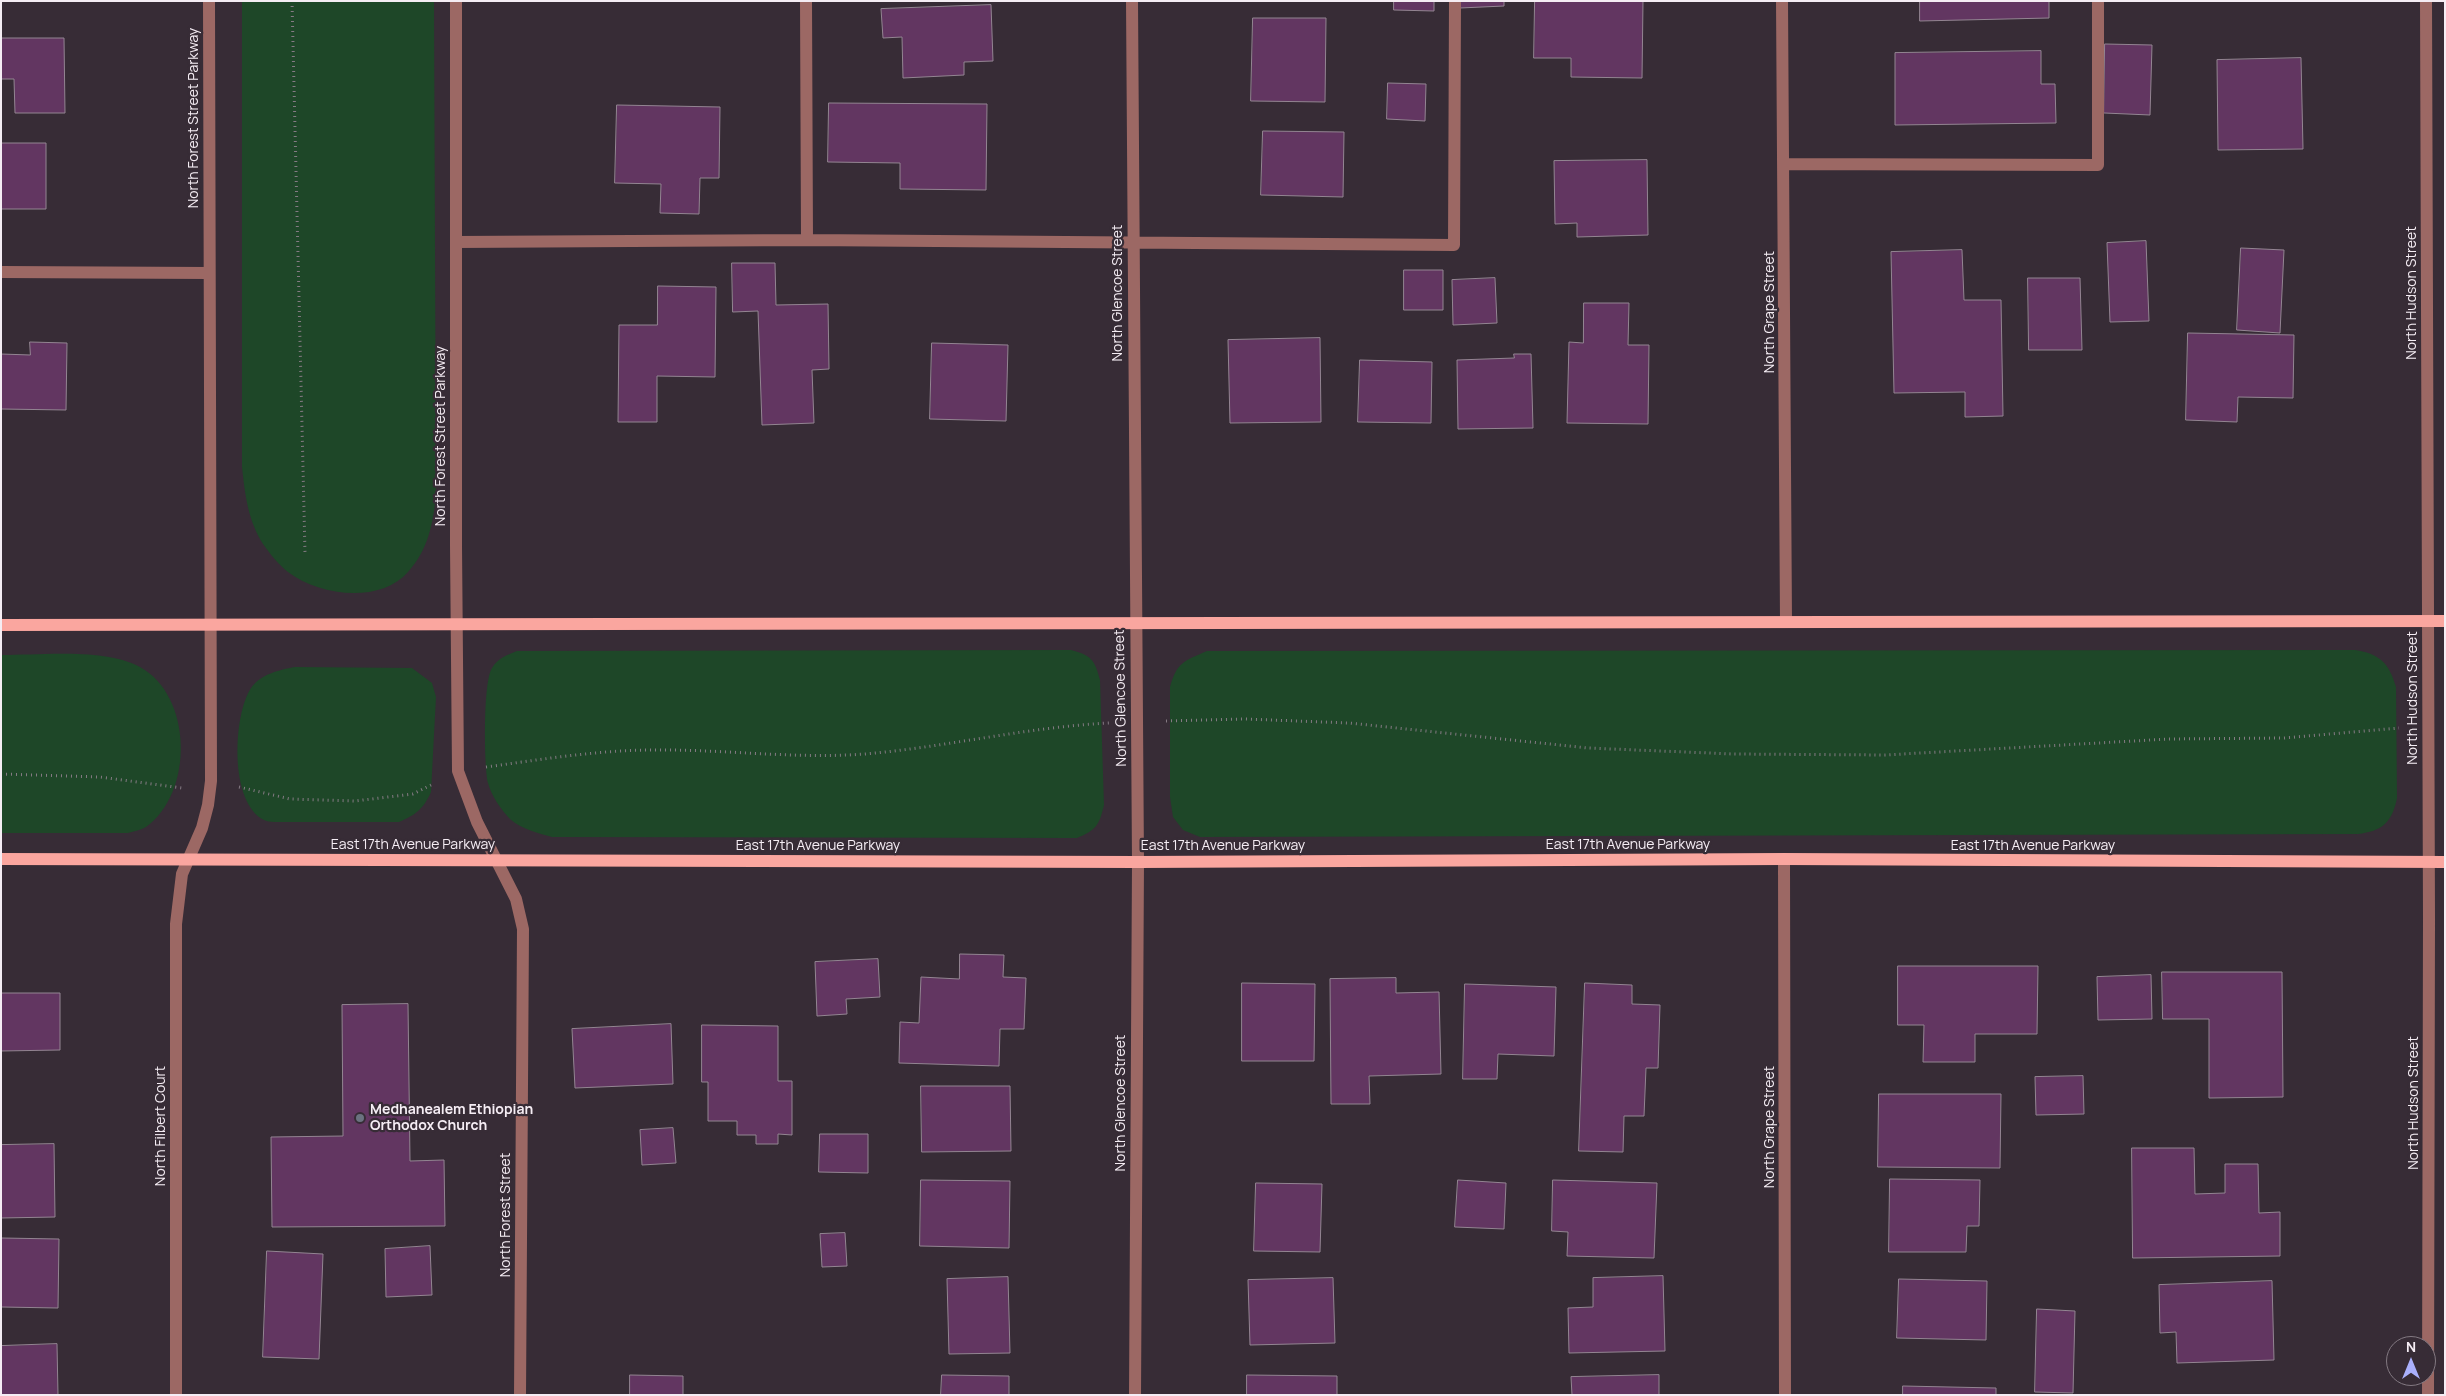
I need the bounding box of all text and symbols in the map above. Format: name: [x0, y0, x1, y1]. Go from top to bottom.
street label: North Forest Street Parkway: [186, 28, 202, 208]
street label: North Glencoe Street: [1110, 225, 1126, 361]
street label: North Hudson Street: [2404, 226, 2420, 360]
street label: North Grape Street: [1762, 251, 1778, 373]
street label: North Forest Street Parkway: [433, 346, 449, 526]
street label: North Glencoe Street: [1111, 629, 1131, 767]
street label: North Hudson Street: [2405, 631, 2421, 765]
street label: East 17th Avenue Parkway: [331, 837, 495, 853]
street label: East 17th Avenue Parkway: [1546, 837, 1710, 853]
street label: East 17th Avenue Parkway: [736, 838, 900, 854]
street label: East 17th Avenue Parkway: [1141, 838, 1305, 854]
street label: East 17th Avenue Parkway: [1951, 838, 2115, 854]
street label: North Glencoe Street: [1113, 1035, 1129, 1171]
street label: North Hudson Street: [2406, 1036, 2422, 1170]
street label: North Filbert Court: [153, 1066, 169, 1186]
street label: North Grape Street: [1762, 1066, 1778, 1188]
place label: Medhanealem Ethiopian Orthodox Church: [370, 1102, 533, 1134]
marker: Medhanealem Ethiopian Orthodox Church: [354, 1112, 366, 1124]
street label: North Forest Street: [498, 1153, 514, 1277]
north arrow: [2386, 1336, 2436, 1386]
text: N: [2406, 1337, 2416, 1356]

